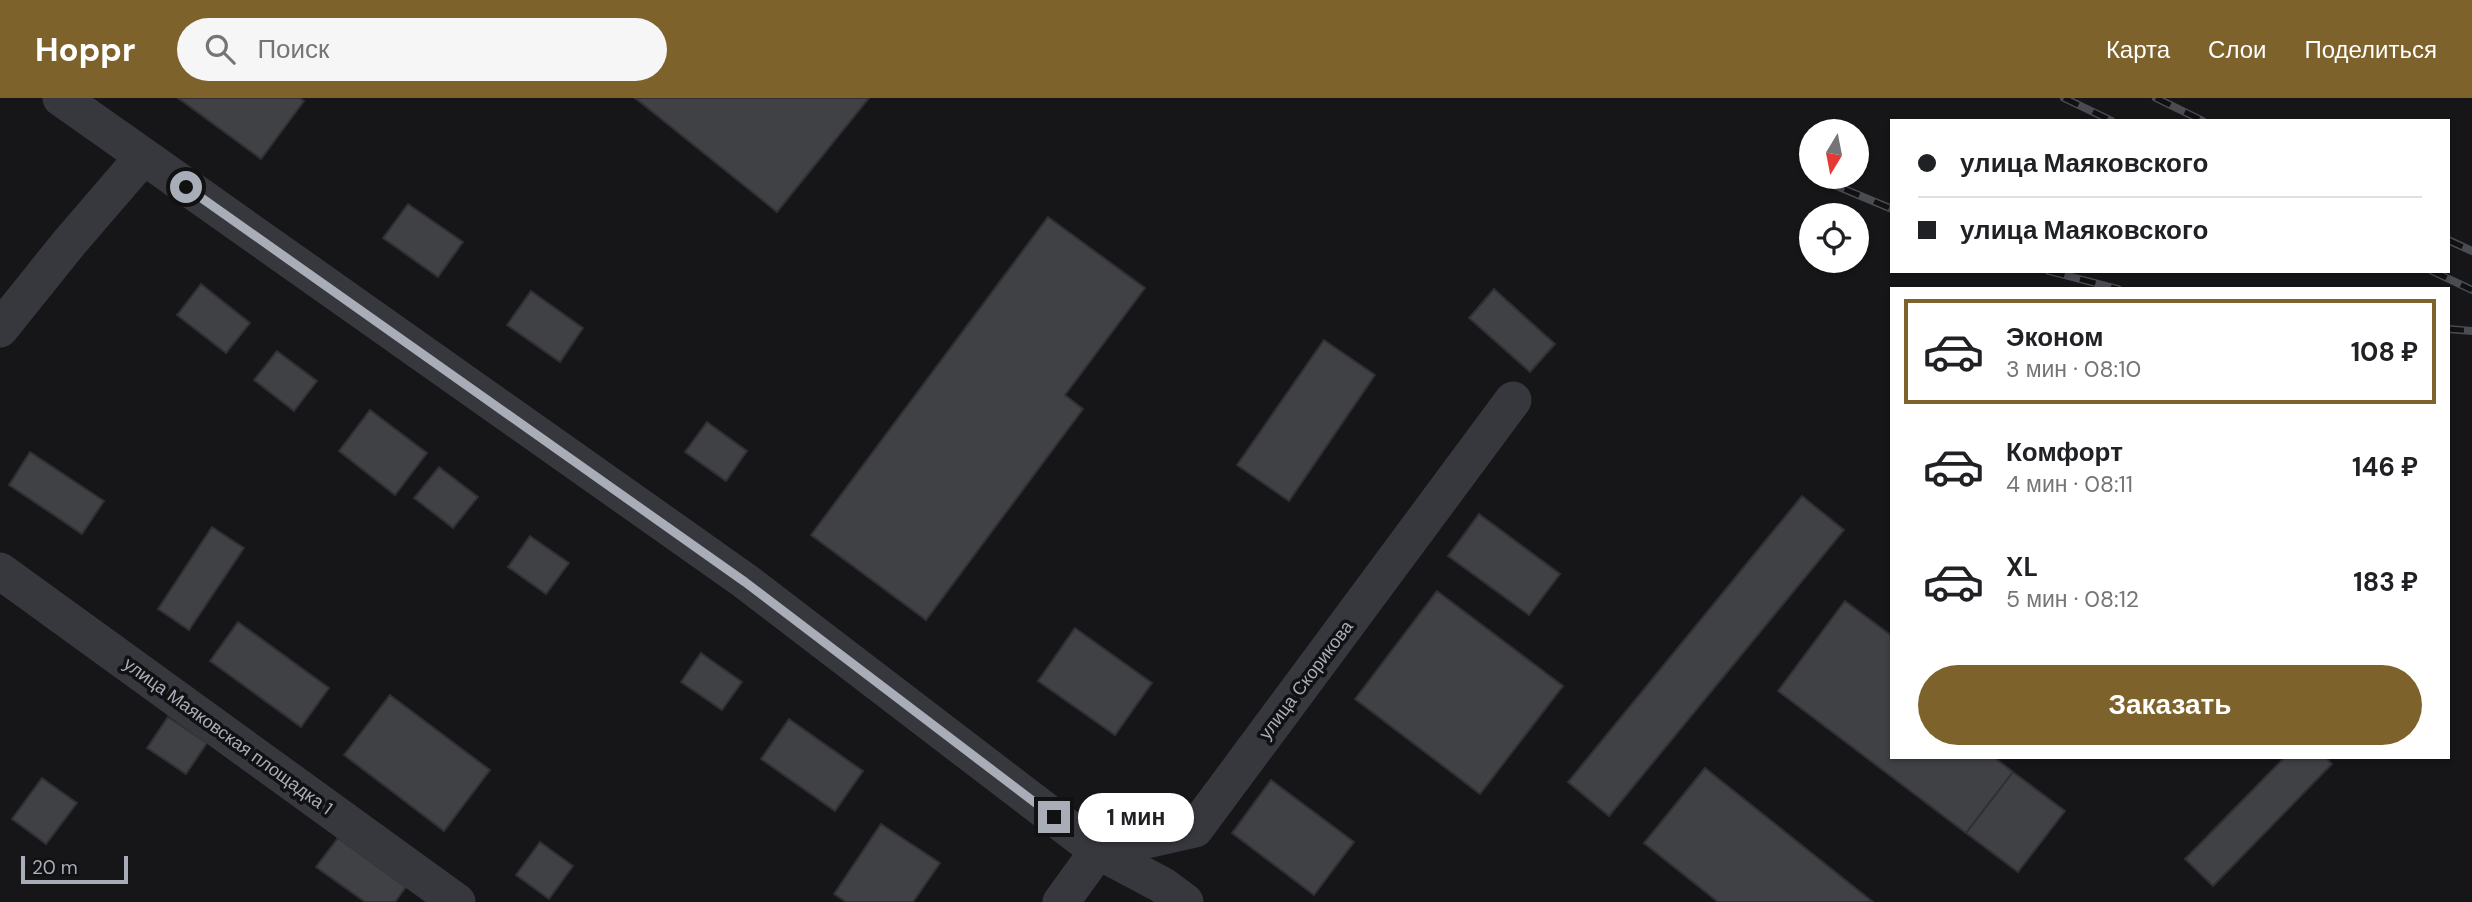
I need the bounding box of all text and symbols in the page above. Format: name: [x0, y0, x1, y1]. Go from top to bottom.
search box: [177, 18, 667, 81]
text: Hoppr: [35, 28, 135, 71]
icon: search: [201, 30, 239, 68]
text: Поиск: [257, 32, 329, 66]
text: Карта: [2106, 34, 2170, 65]
text: Слои: [2208, 34, 2266, 65]
text: Поделиться: [2304, 34, 2437, 65]
north arrow: [1799, 119, 1869, 189]
map controls: [1799, 119, 1869, 273]
text: улица Маяковского: [1960, 146, 2208, 180]
route start: [170, 171, 202, 203]
button: locate: [1799, 203, 1869, 273]
text: улица Маяковского: [1960, 213, 2208, 247]
icon: car: [1922, 320, 1985, 383]
text: Эконом: [2006, 320, 2104, 354]
text: 108 ₽: [2351, 335, 2418, 369]
text: 3 мин · 08:10: [2006, 354, 2141, 384]
icon: car: [1922, 435, 1985, 498]
text: Комфорт: [2006, 435, 2123, 469]
text: 146 ₽: [2352, 450, 2418, 484]
text: 4 мин · 08:11: [2006, 469, 2133, 499]
icon: car: [1922, 550, 1985, 613]
text: XL: [2006, 550, 2038, 584]
text: 183 ₽: [2353, 565, 2418, 599]
text: 5 мин · 08:12: [2006, 584, 2139, 614]
street label: улица Скорикова: [1253, 615, 1359, 744]
street label: улица Маяковская площадка 1: [119, 652, 337, 820]
button: Заказать: [1918, 665, 2422, 745]
callout: 1 мин: [1078, 792, 1194, 842]
route end: [1038, 801, 1070, 833]
text: 1 мин: [1107, 802, 1165, 832]
scale bar: [21, 853, 128, 885]
text: 20 m: [32, 855, 78, 880]

